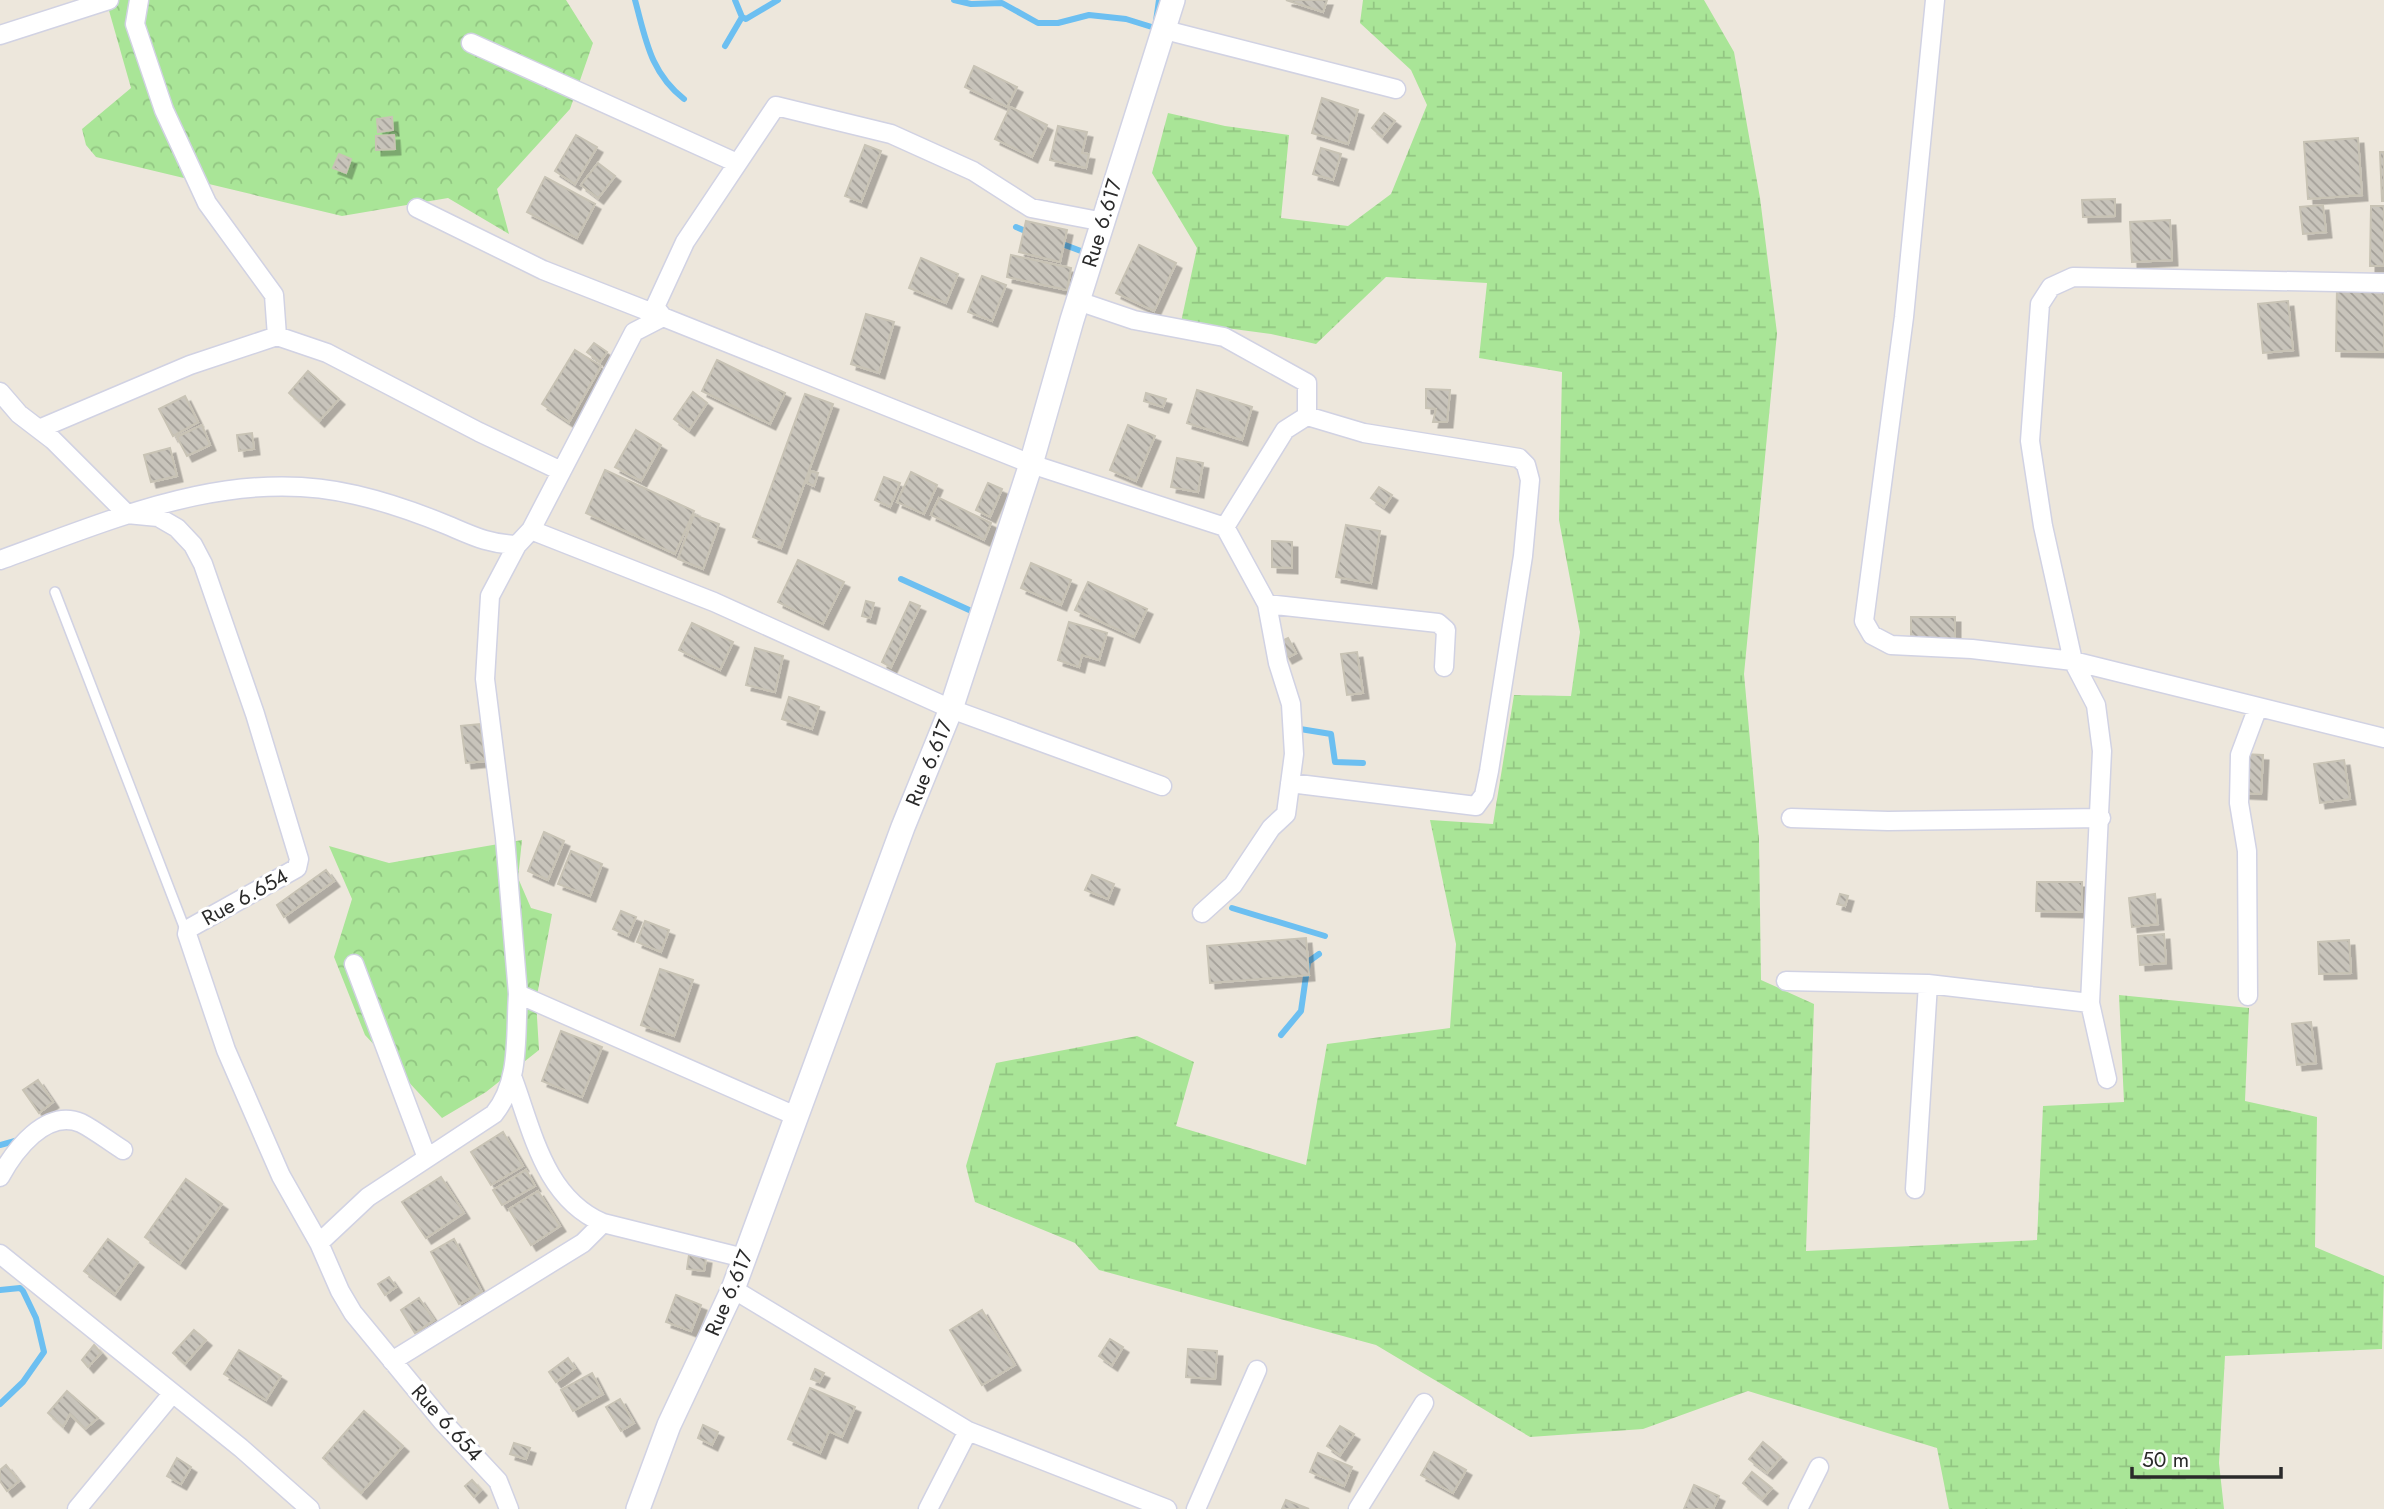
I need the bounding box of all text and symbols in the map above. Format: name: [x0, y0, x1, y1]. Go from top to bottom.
street label: Rue 6.617: [1074, 175, 1130, 271]
street label: Rue 6.617: [898, 715, 960, 811]
street label: Rue 6.654: [196, 861, 294, 933]
street label: Rue 6.617: [697, 1245, 761, 1341]
street label: Rue 6.654: [404, 1378, 490, 1468]
scale bar: [2132, 1436, 2281, 1480]
text: 50 m: [2142, 1445, 2189, 1475]

